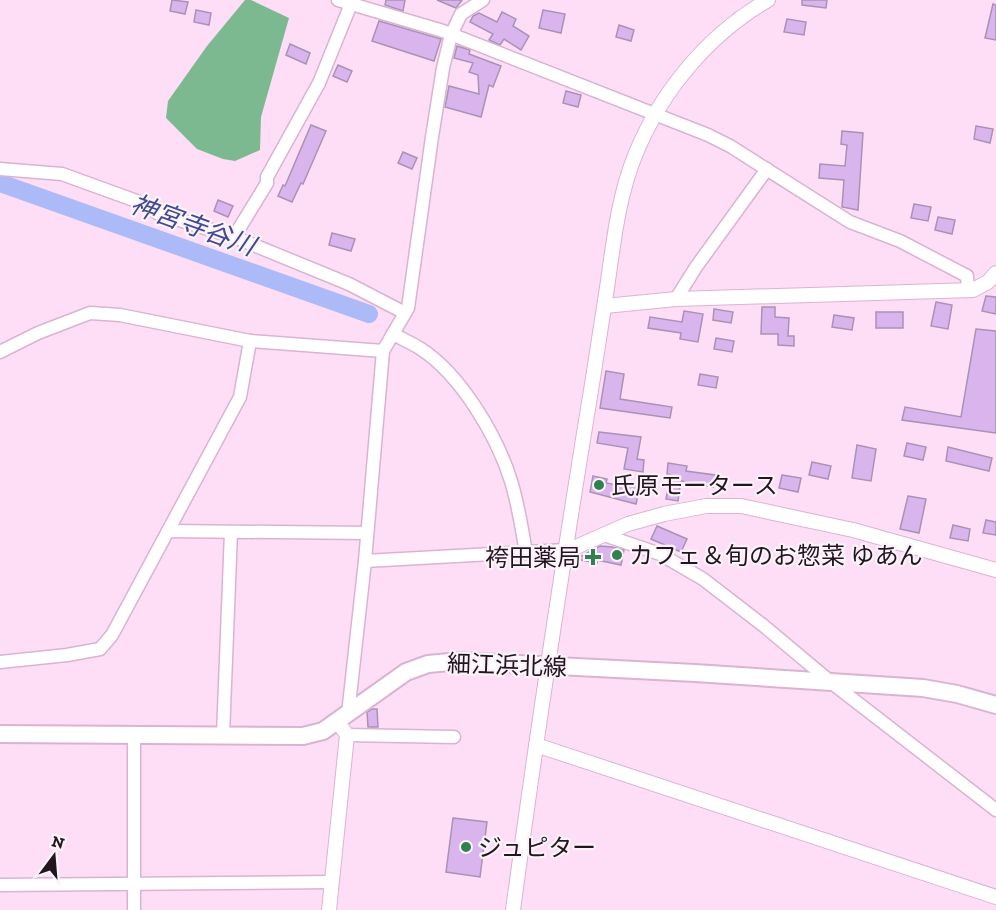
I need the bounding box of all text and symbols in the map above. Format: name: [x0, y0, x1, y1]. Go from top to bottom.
water label: 神宮寺谷川: [126, 188, 262, 263]
place label: 氏原モータース: [611, 471, 778, 500]
marker: 氏原モータース: [592, 478, 606, 492]
place label: カフェ＆旬のお惣菜 ゆあん: [629, 541, 922, 570]
place label: 袴田薬局: [485, 543, 581, 572]
marker: カフェ＆旬のお惣菜 ゆあん: [610, 548, 624, 562]
marker: 袴田薬局: [586, 550, 600, 564]
street label: 細江浜北線: [447, 648, 567, 682]
north arrow: [24, 826, 84, 886]
text: N: [50, 831, 66, 853]
place label: ジュピター: [478, 833, 596, 862]
marker: ジュピター: [459, 840, 473, 854]

